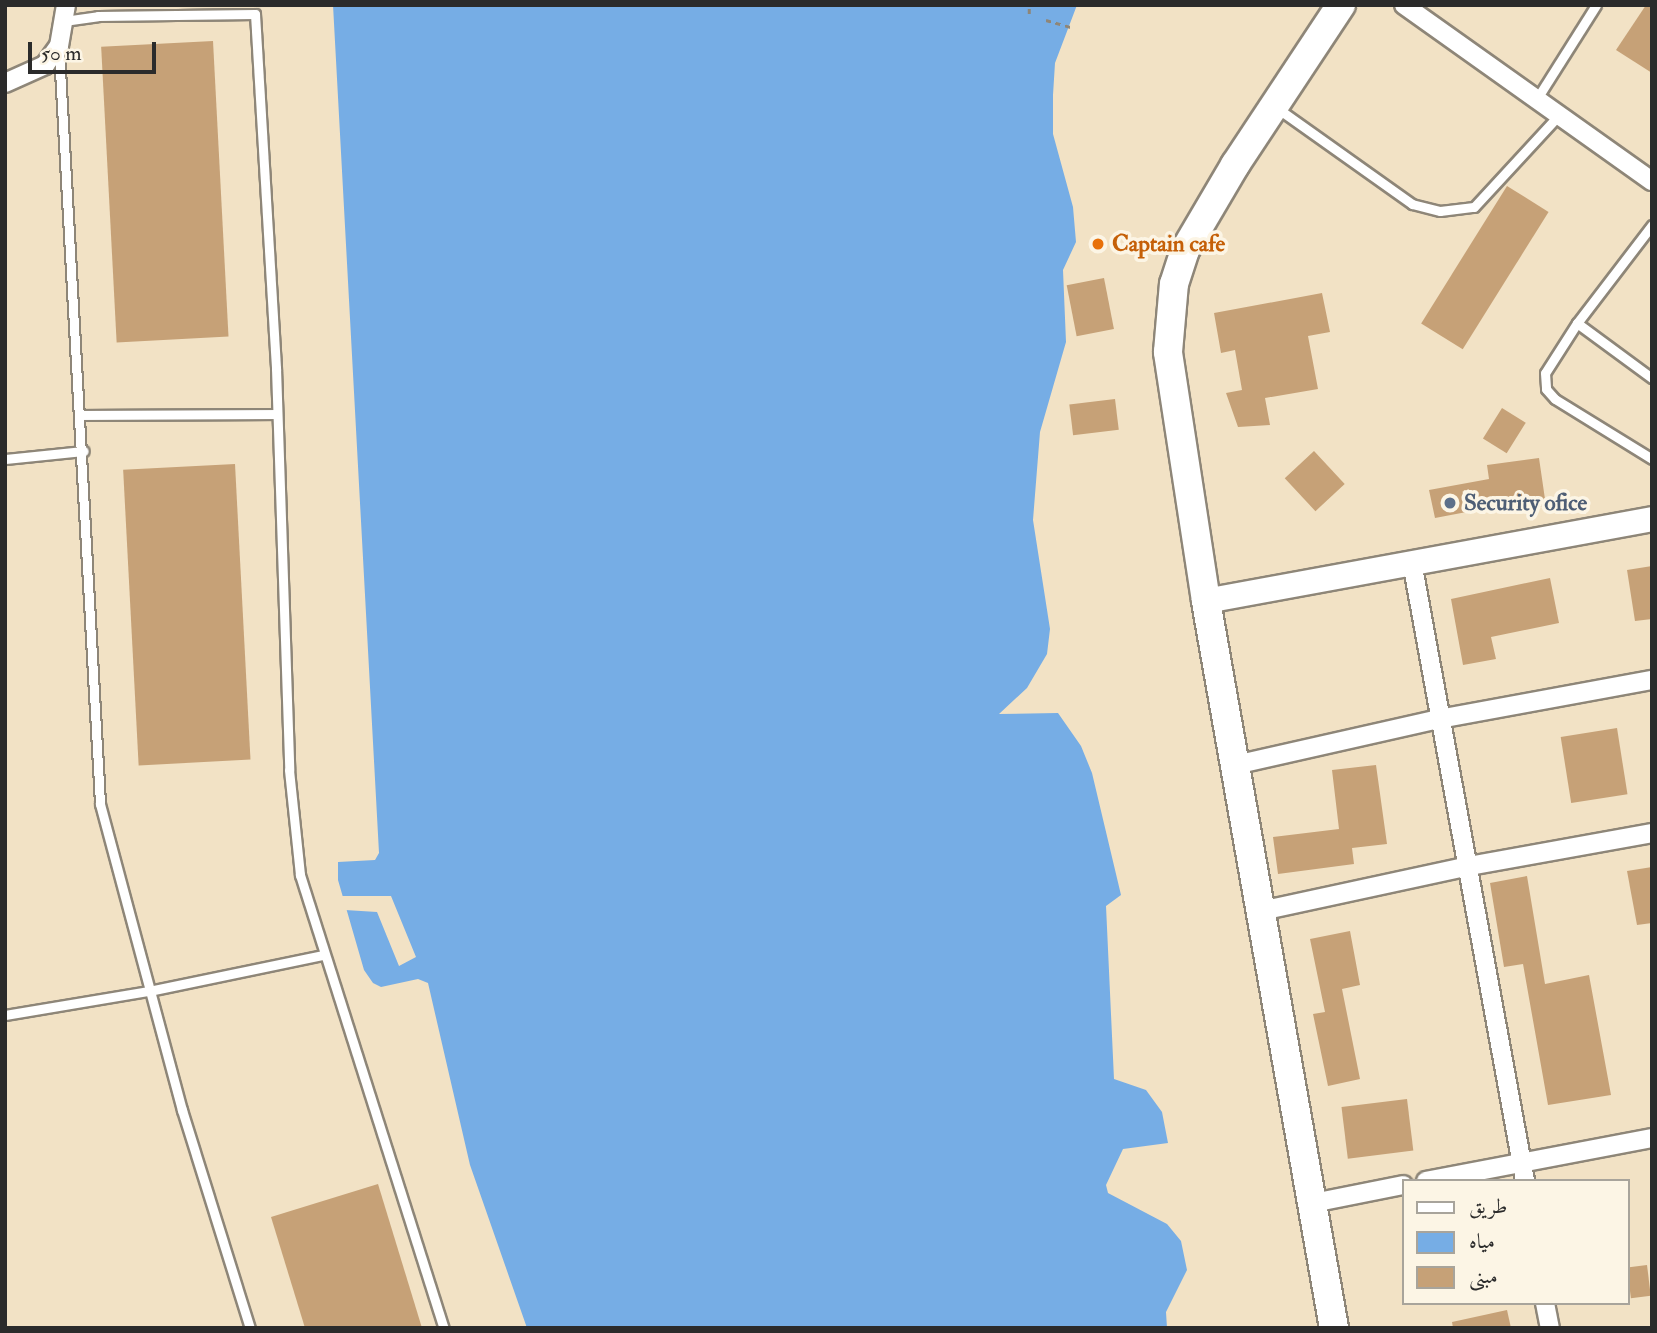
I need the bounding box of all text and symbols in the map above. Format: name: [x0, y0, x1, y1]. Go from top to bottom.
scale bar: [32, 28, 159, 72]
text: 50 m: [41, 40, 82, 67]
place label: Captain cafe: [1112, 230, 1225, 258]
marker: Captain cafe: [1090, 236, 1106, 252]
place label: Security ofice: [1464, 489, 1587, 517]
marker: Security ofice: [1442, 495, 1458, 511]
legend: [1402, 1179, 1629, 1305]
text: طريق: [1469, 1193, 1507, 1220]
text: مياه: [1469, 1228, 1495, 1255]
text: مبنى: [1469, 1263, 1498, 1290]

